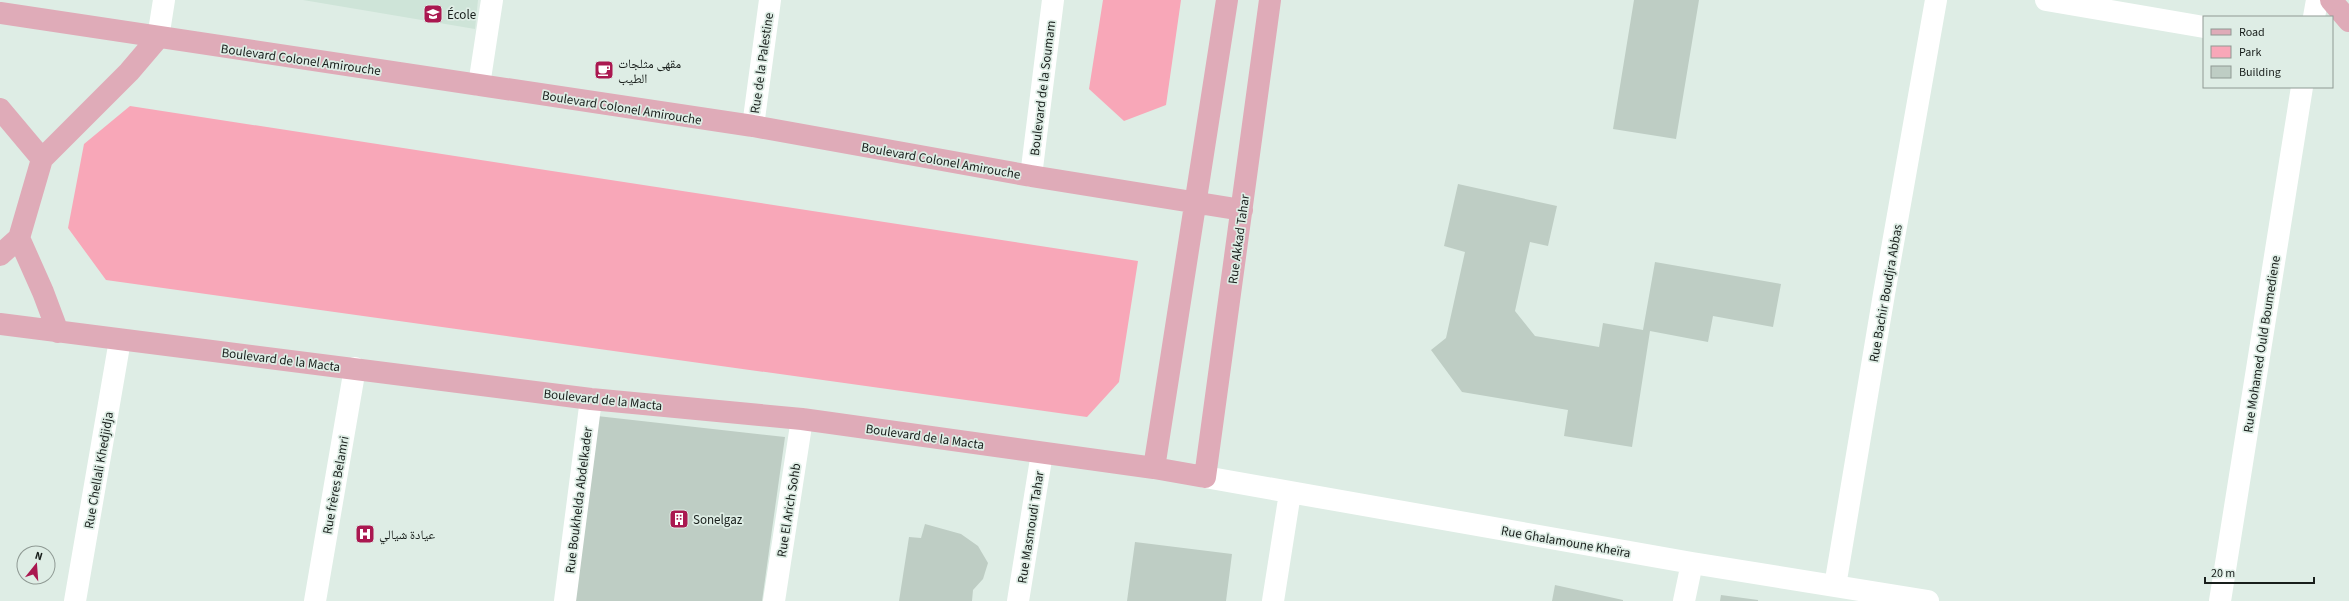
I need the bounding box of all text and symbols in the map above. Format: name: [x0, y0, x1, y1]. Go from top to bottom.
school or university icon: École: [422, 3, 444, 25]
place label: École: [447, 6, 476, 24]
street label: Rue de la Palestine: [746, 12, 778, 115]
legend: [2203, 16, 2333, 88]
street label: Boulevard de la Soumam: [1026, 20, 1060, 157]
text: Road: [2239, 24, 2265, 41]
street label: Boulevard Colonel Amirouche: [220, 40, 382, 80]
text: Park: [2239, 44, 2261, 61]
place label: مقهى مثلجات الطيب: [618, 55, 681, 88]
cafe icon: مقهى مثلجات الطيب: [593, 59, 615, 81]
text: Building: [2239, 64, 2281, 81]
street label: Boulevard Colonel Amirouche: [541, 86, 703, 130]
street label: Boulevard Colonel Amirouche: [860, 138, 1022, 184]
street label: Rue Akkad Tahar: [1224, 193, 1254, 285]
street label: Rue Bachir Boudjra Abbas: [1865, 222, 1907, 364]
street label: Rue Mohamed Ould Boumediene: [2239, 254, 2285, 434]
street label: Boulevard de la Macta: [221, 344, 341, 376]
street label: Boulevard de la Macta: [543, 385, 663, 415]
street label: Rue Chellali Khedjidja: [80, 410, 118, 530]
street label: Boulevard de la Macta: [865, 420, 985, 454]
street label: Rue Boukhelda Abdelkader: [561, 426, 597, 574]
street label: Rue frères Belamri: [318, 435, 353, 536]
street label: Rue El Arich Sohb: [773, 462, 805, 558]
street label: Rue Masmoudi Tahar: [1013, 469, 1049, 585]
building icon: Sonelgaz: [668, 508, 690, 530]
place label: Sonelgaz: [693, 511, 743, 529]
street label: Rue Ghalamoune Kheïra: [1500, 522, 1632, 562]
hospital icon: عيادة شيالي: [354, 523, 376, 545]
place label: عيادة شيالي: [379, 526, 435, 545]
north arrow: [16, 545, 56, 585]
text: N: [33, 548, 44, 564]
scale bar: [2205, 559, 2314, 585]
text: 20 m: [2211, 565, 2235, 582]

